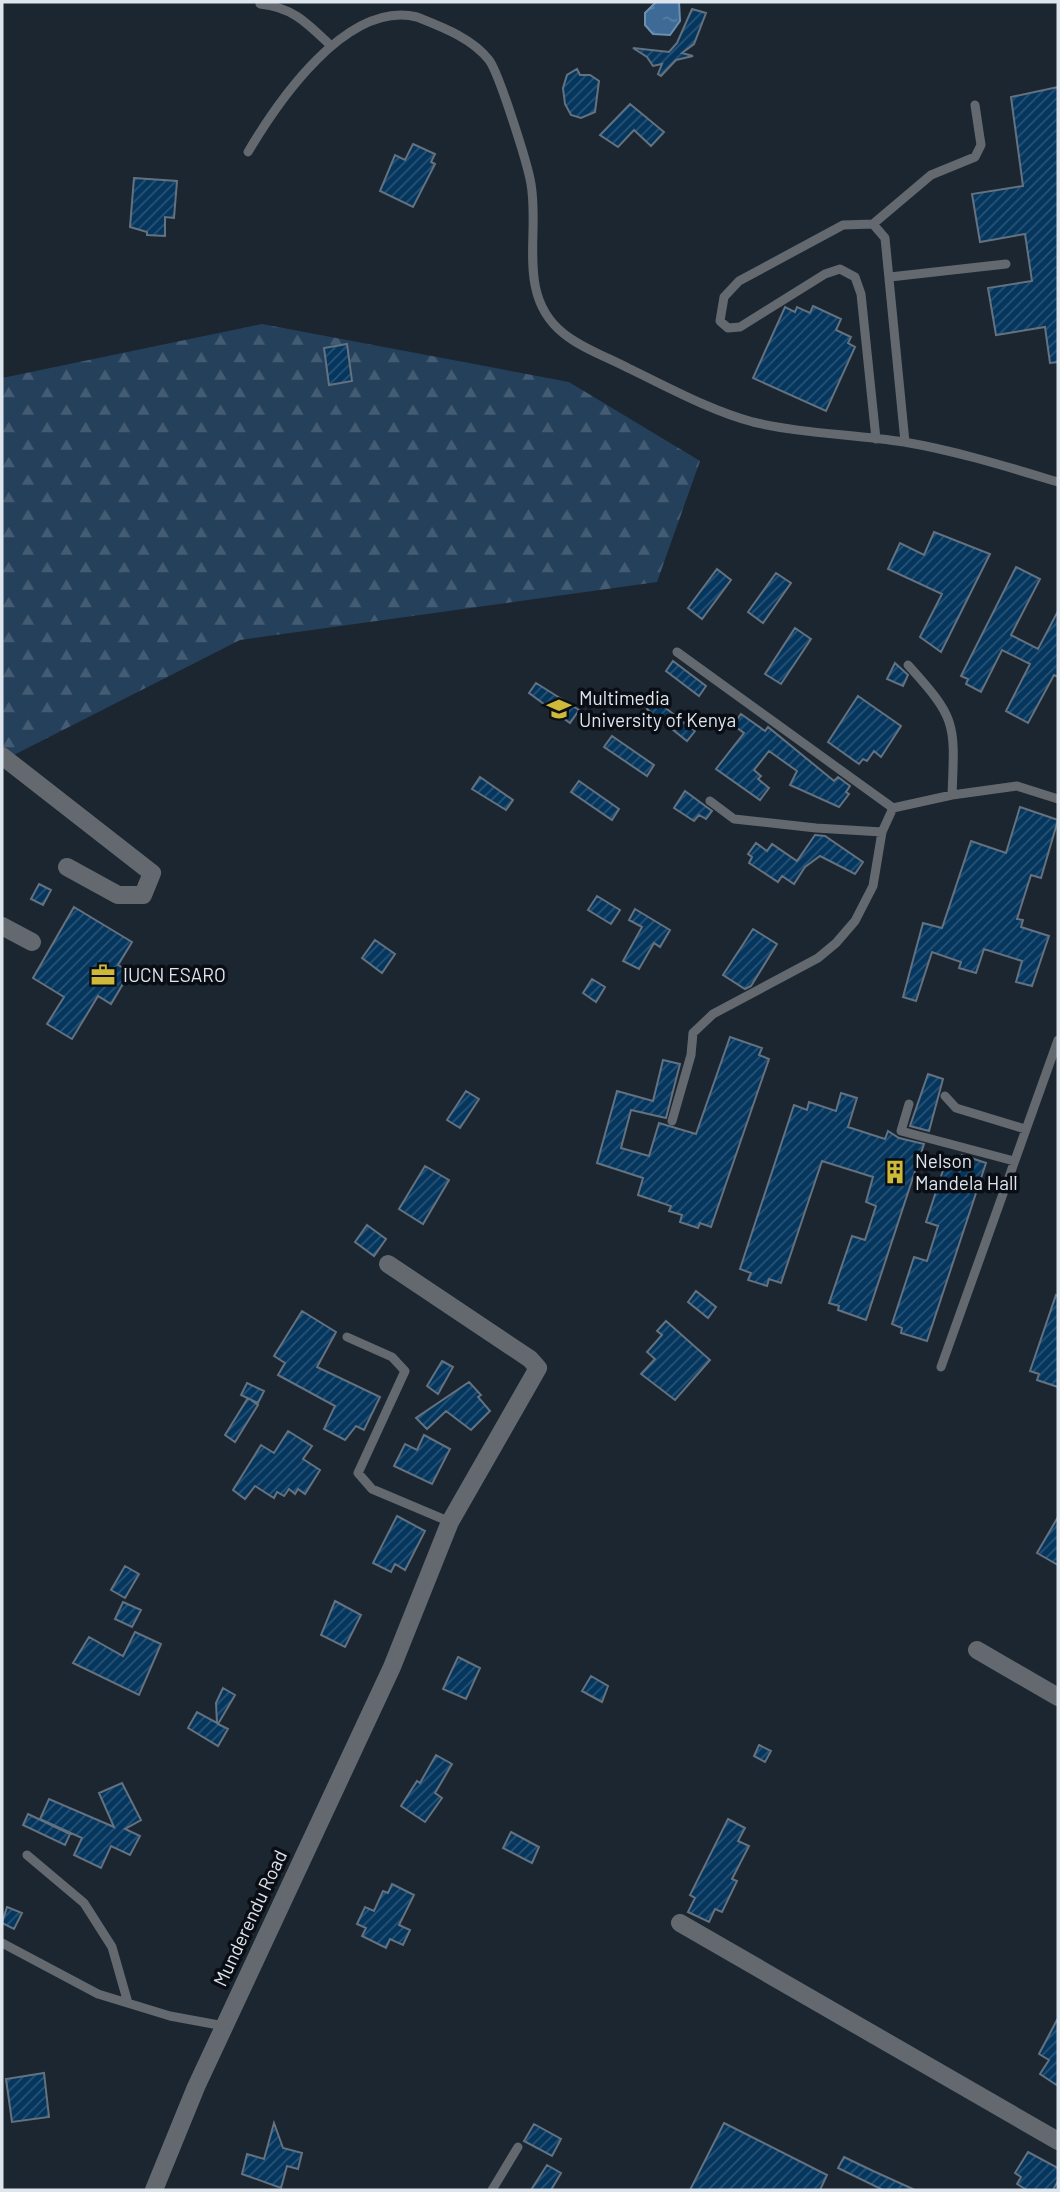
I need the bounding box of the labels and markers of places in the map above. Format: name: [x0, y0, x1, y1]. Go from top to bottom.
place label: Multimedia University of Kenya: [579, 686, 736, 731]
school or university icon: Multimedia University of Kenya: [545, 695, 573, 723]
office icon: IUCN ESARO: [89, 961, 117, 989]
place label: IUCN ESARO: [123, 963, 226, 986]
place label: Nelson Mandela Hall: [915, 1149, 1018, 1194]
building icon: Nelson Mandela Hall: [881, 1158, 909, 1186]

